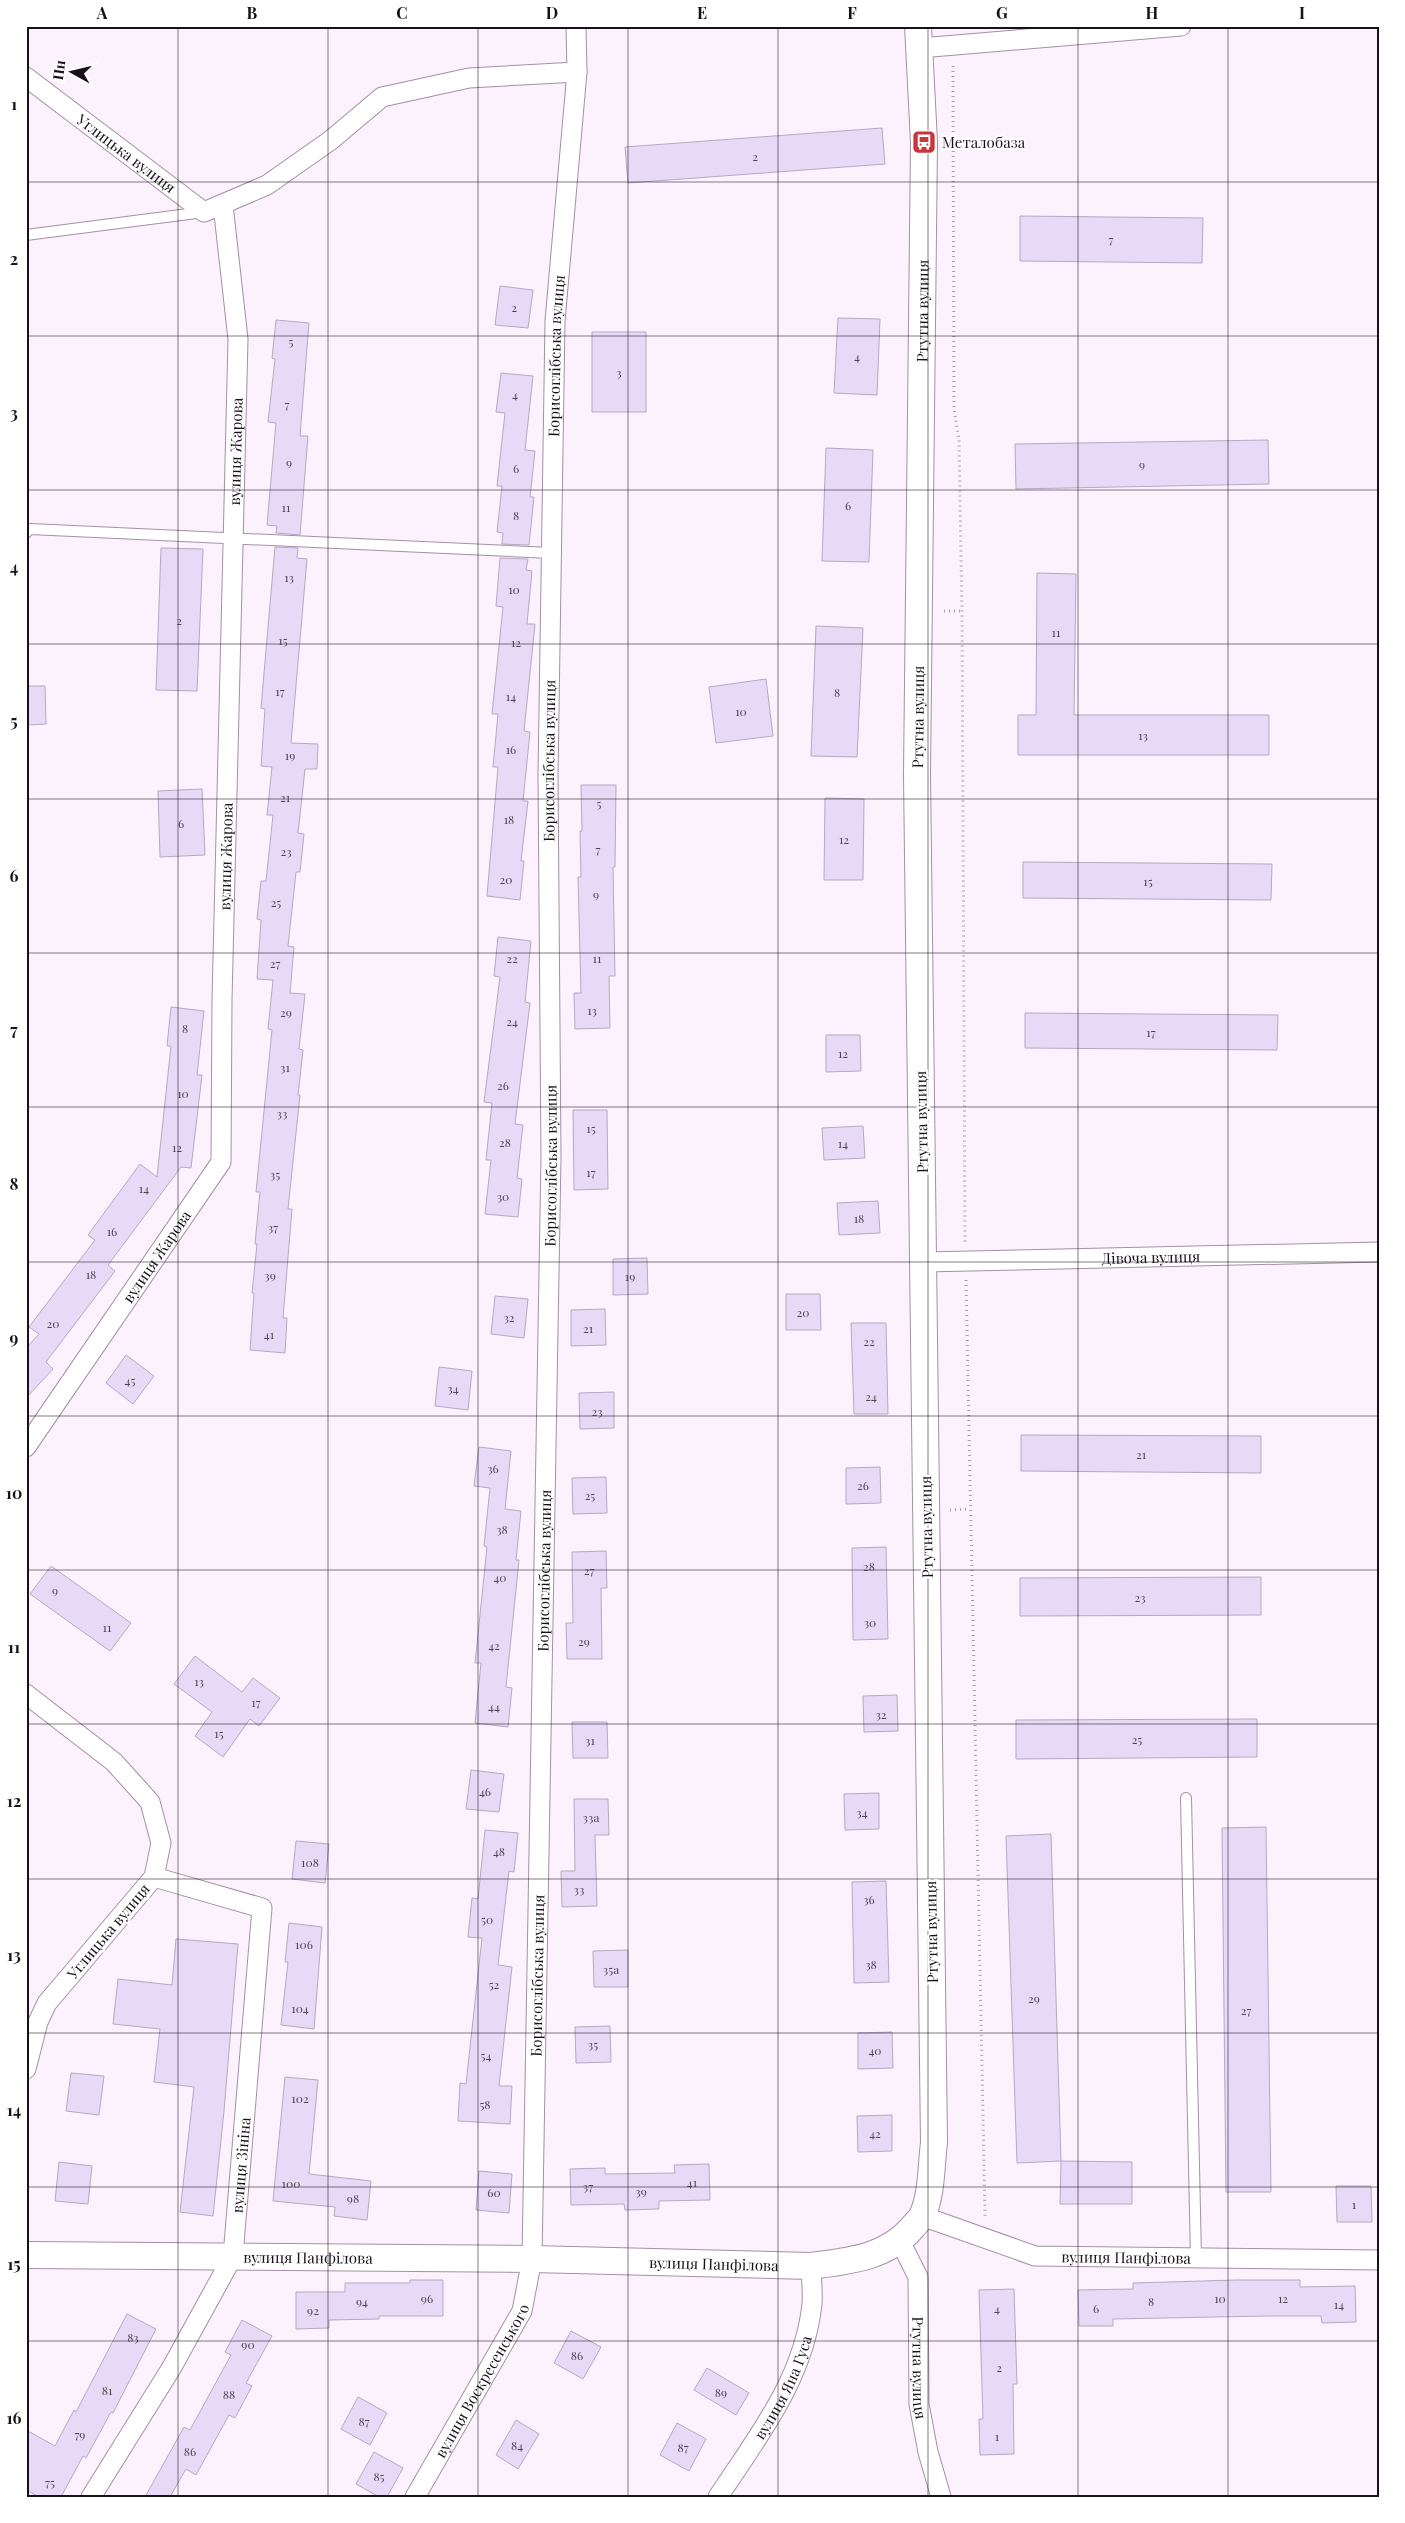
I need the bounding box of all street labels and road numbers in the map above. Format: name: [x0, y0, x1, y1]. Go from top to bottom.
street label: Углицька вулиця: [72, 109, 180, 197]
street label: Ртутна вулиця: [912, 259, 933, 362]
street label: Борисоглібська вулиця: [543, 274, 569, 437]
street label: вулиця Жарова: [224, 397, 247, 506]
street label: Ртутна вулиця: [907, 665, 928, 768]
street label: Борисоглібська вулиця: [538, 680, 559, 842]
street label: вулиця Жарова: [214, 802, 237, 910]
street label: Ртутна вулиця: [910, 1071, 932, 1173]
street label: Борисоглібська вулиця: [539, 1085, 561, 1247]
street label: вулиця Жарова: [118, 1206, 195, 1306]
street label: Дівоча вулиця: [1101, 1246, 1200, 1268]
street label: Ртутна вулиця: [915, 1476, 937, 1578]
street label: Борисоглібська вулиця: [532, 1489, 555, 1652]
street label: Углицька вулиця: [61, 1879, 154, 1984]
street label: Ртутна вулиця: [920, 1881, 942, 1983]
street label: Борисоглібська вулиця: [525, 1894, 548, 2057]
street label: вулиця Зініна: [227, 2116, 255, 2214]
street label: вулиця Панфілова: [1061, 2246, 1192, 2268]
street label: вулиця Панфілова: [243, 2247, 373, 2268]
street label: вулиця Панфілова: [649, 2252, 779, 2275]
street label: вулиця Воскресенського: [430, 2303, 533, 2461]
street label: Ртутна вулиця: [908, 2316, 932, 2421]
street label: вулиця Яна Гуса: [749, 2333, 816, 2443]

